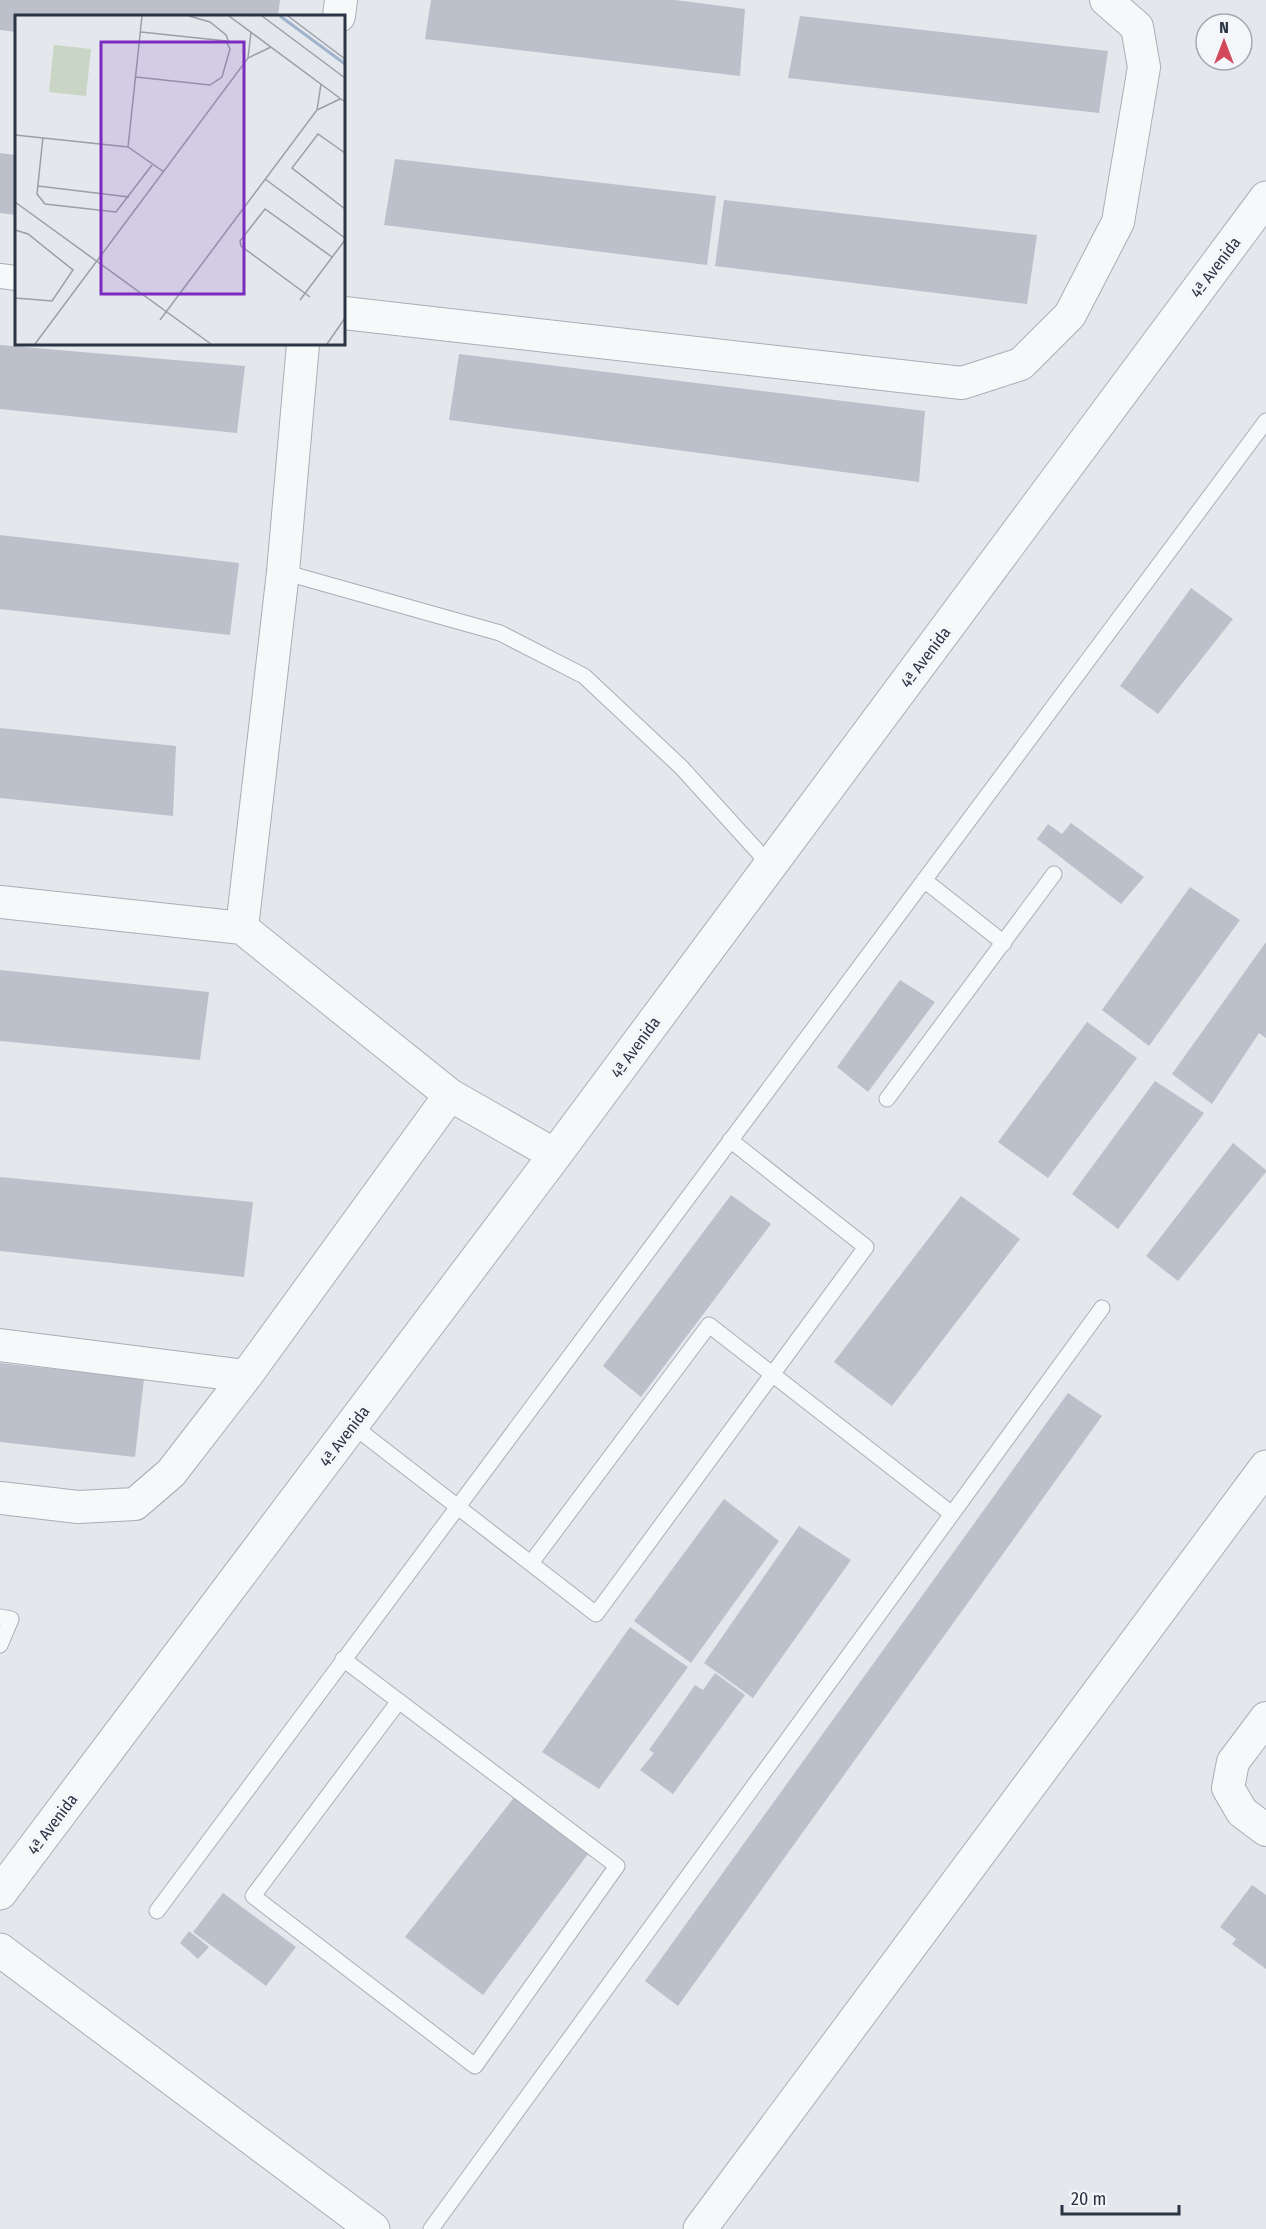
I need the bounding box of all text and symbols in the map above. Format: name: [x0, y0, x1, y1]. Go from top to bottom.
north arrow: [1194, 12, 1254, 72]
inset map: [15, 15, 345, 345]
text: N: [1219, 18, 1229, 37]
street label: 4ª Avenida: [1186, 233, 1244, 301]
street label: 4ª Avenida: [896, 623, 954, 691]
street label: 4ª Avenida: [607, 1013, 664, 1082]
street label: 4ª Avenida: [315, 1402, 373, 1470]
street label: 4ª Avenida: [23, 1790, 81, 1858]
scale bar: [1062, 2178, 1179, 2216]
text: 20 m: [1071, 2188, 1106, 2210]

